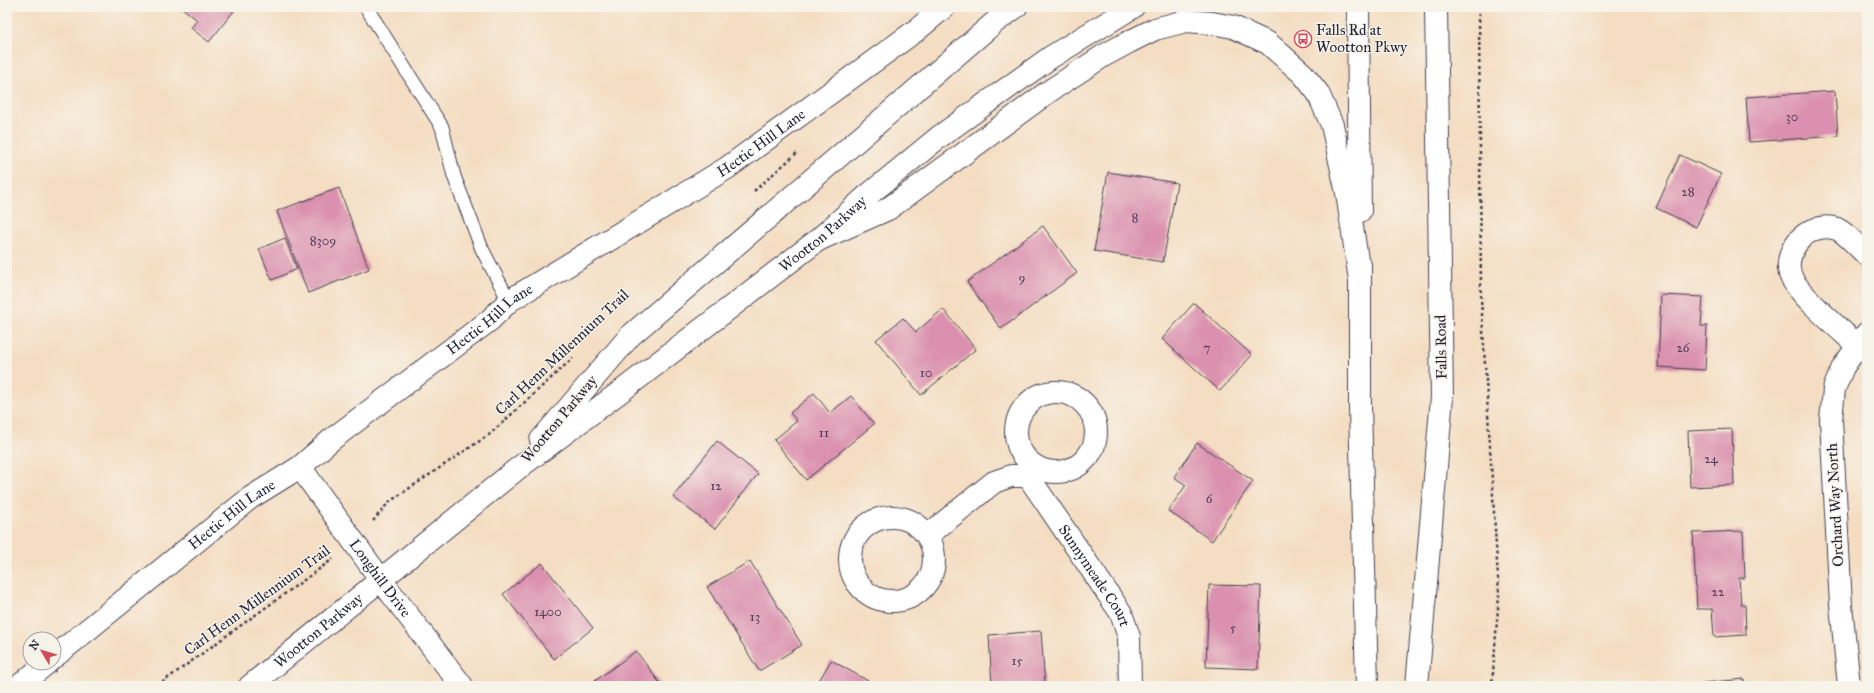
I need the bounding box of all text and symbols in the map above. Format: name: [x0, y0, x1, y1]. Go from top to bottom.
place label: Falls Rd at Wootton Pkwy: [1316, 21, 1408, 56]
bus stop icon: Falls Rd at Wootton Pkwy: [1293, 29, 1313, 49]
street label: Hectic Hill Lane: [714, 105, 809, 181]
house number: 30: [1786, 109, 1798, 125]
house number: 28: [1681, 184, 1695, 200]
street label: Wootton Parkway: [776, 191, 871, 276]
house number: 8: [1132, 210, 1139, 226]
house number: 8309: [310, 233, 336, 249]
house number: 9: [1019, 270, 1026, 286]
street label: Hectic Hill Lane: [443, 280, 536, 358]
street label: Carl Henn Millennium Trail: [492, 285, 633, 419]
street label: Falls Road: [1431, 314, 1451, 379]
house number: 7: [1204, 340, 1211, 356]
house number: 26: [1676, 340, 1690, 356]
house number: 10: [920, 365, 932, 381]
street label: Wootton Parkway: [517, 371, 601, 466]
house number: 11: [819, 425, 829, 441]
street label: Orchard Way North: [1823, 442, 1847, 567]
house number: 24: [1704, 451, 1719, 467]
street label: Hectic Hill Lane: [185, 476, 278, 553]
house number: 12: [710, 478, 722, 494]
house number: 6: [1206, 491, 1213, 507]
street label: Sunnymeade Court: [1055, 521, 1134, 629]
street label: Longhill Drive: [346, 536, 415, 621]
street label: Carl Henn Millennium Trail: [181, 540, 334, 659]
house number: 22: [1712, 584, 1725, 600]
street label: Wootton Parkway: [270, 589, 367, 672]
house number: 1400: [534, 604, 562, 620]
house number: 13: [750, 609, 760, 625]
house number: 5: [1230, 620, 1236, 636]
north arrow: [22, 631, 62, 671]
text: N: [27, 637, 43, 653]
house number: 15: [1011, 653, 1023, 669]

